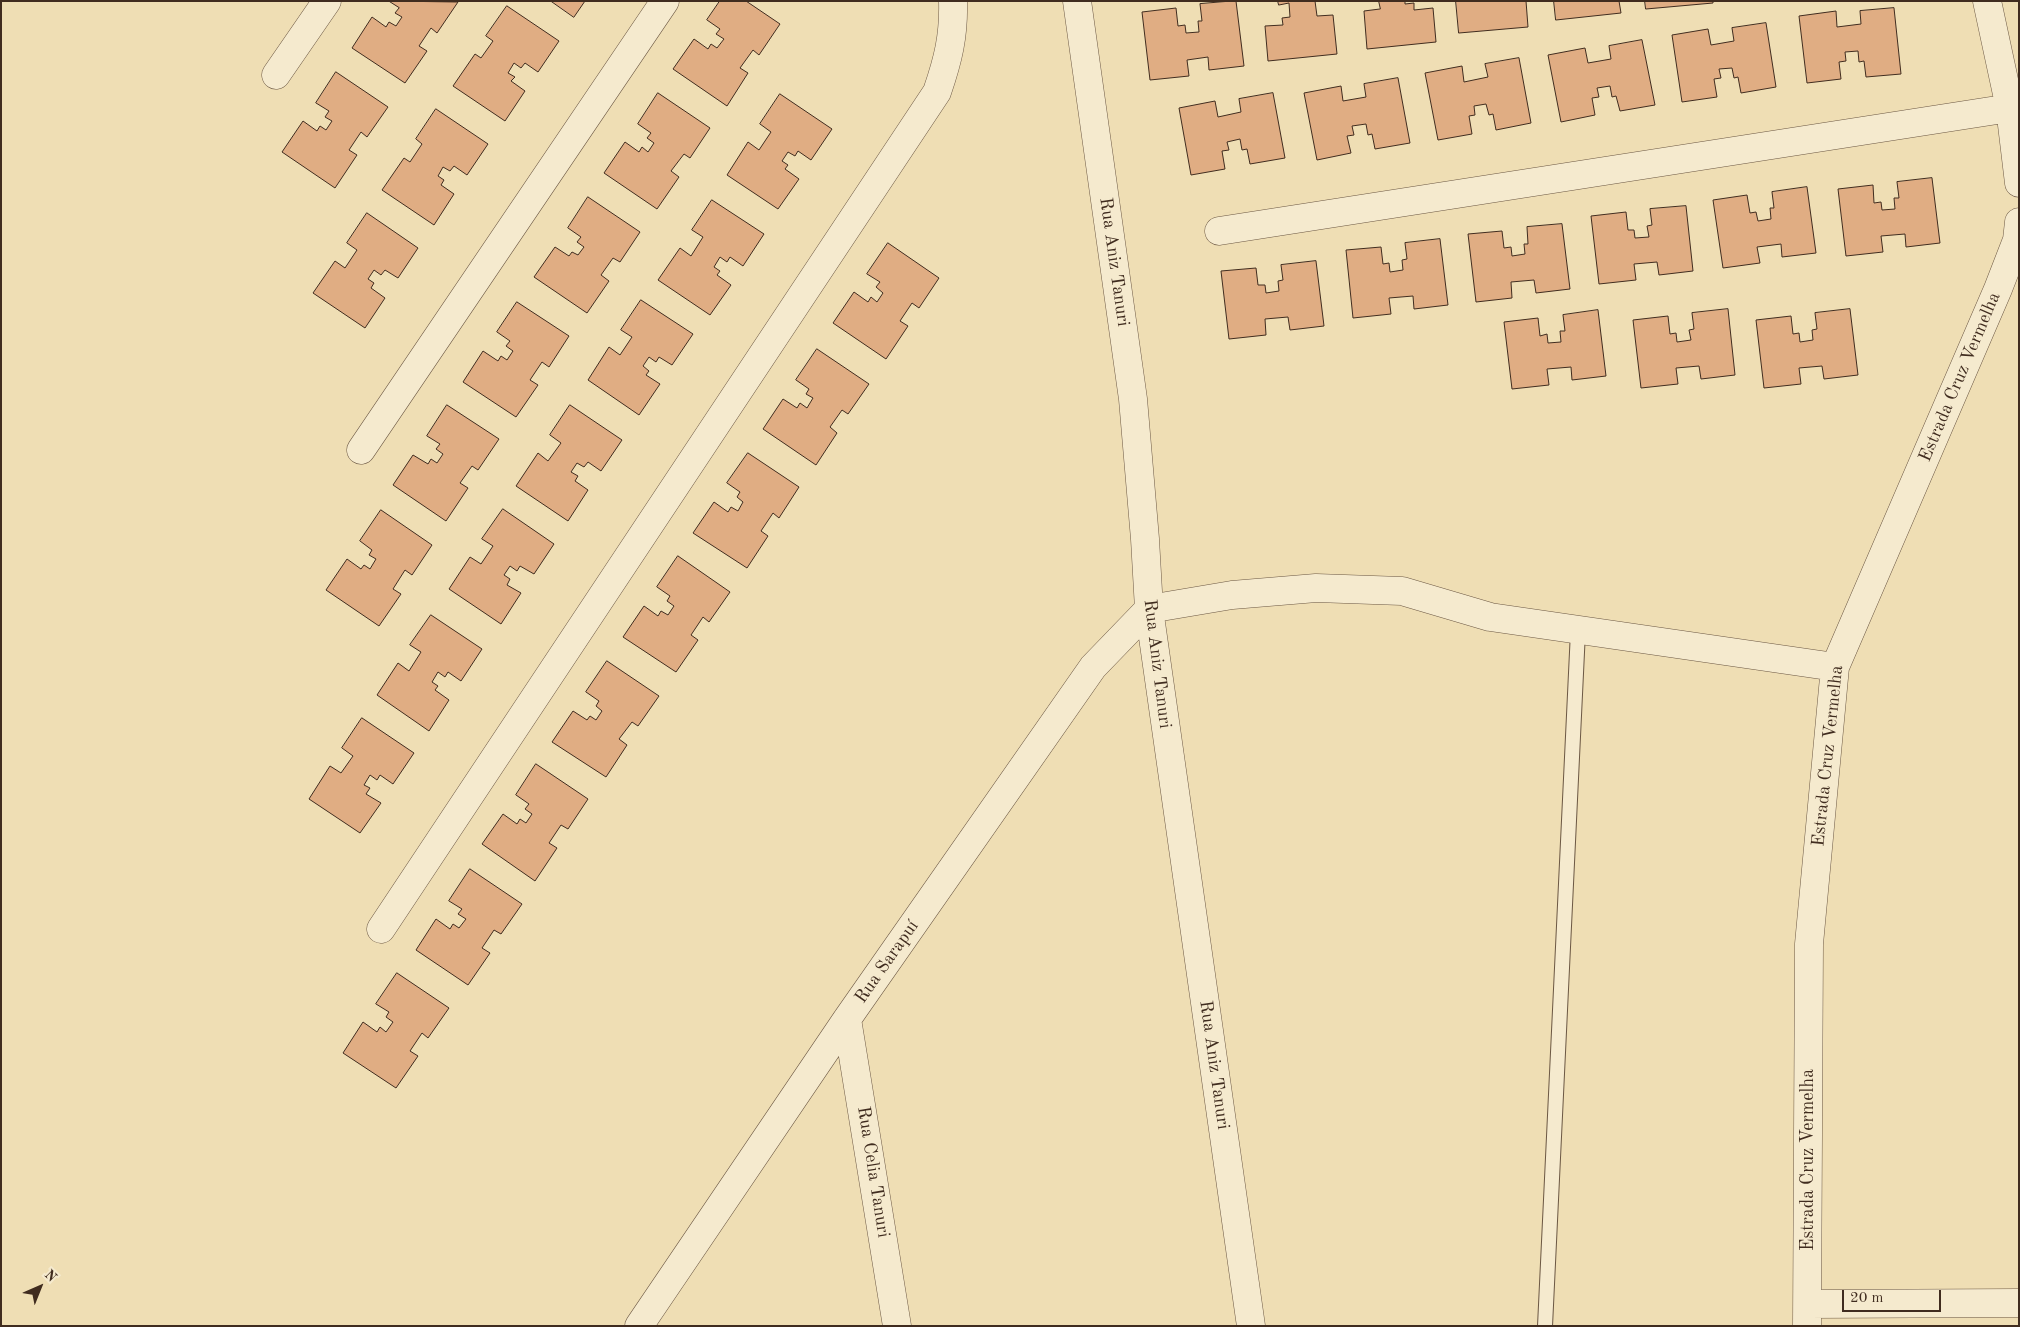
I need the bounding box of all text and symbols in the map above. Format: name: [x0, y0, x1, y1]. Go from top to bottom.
street label: Rua Aniz Tanuri: [1094, 196, 1134, 328]
street label: Estrada Cruz Vermelha: [1914, 289, 2006, 465]
street label: Rua Aniz Tanuri: [1138, 598, 1176, 730]
street label: Estrada Cruz Vermelha: [1808, 664, 1848, 848]
street label: Rua Sarapuí: [850, 916, 924, 1008]
street label: Rua Aniz Tanuri: [1194, 999, 1234, 1131]
street label: Estrada Cruz Vermelha: [1797, 1069, 1819, 1251]
street label: Rua Celia Tanuri: [852, 1105, 894, 1239]
north arrow: [15, 1262, 65, 1312]
text: N: [42, 1267, 59, 1285]
scale bar: [1845, 1280, 1944, 1312]
text: 20 m: [1850, 1291, 1884, 1306]

